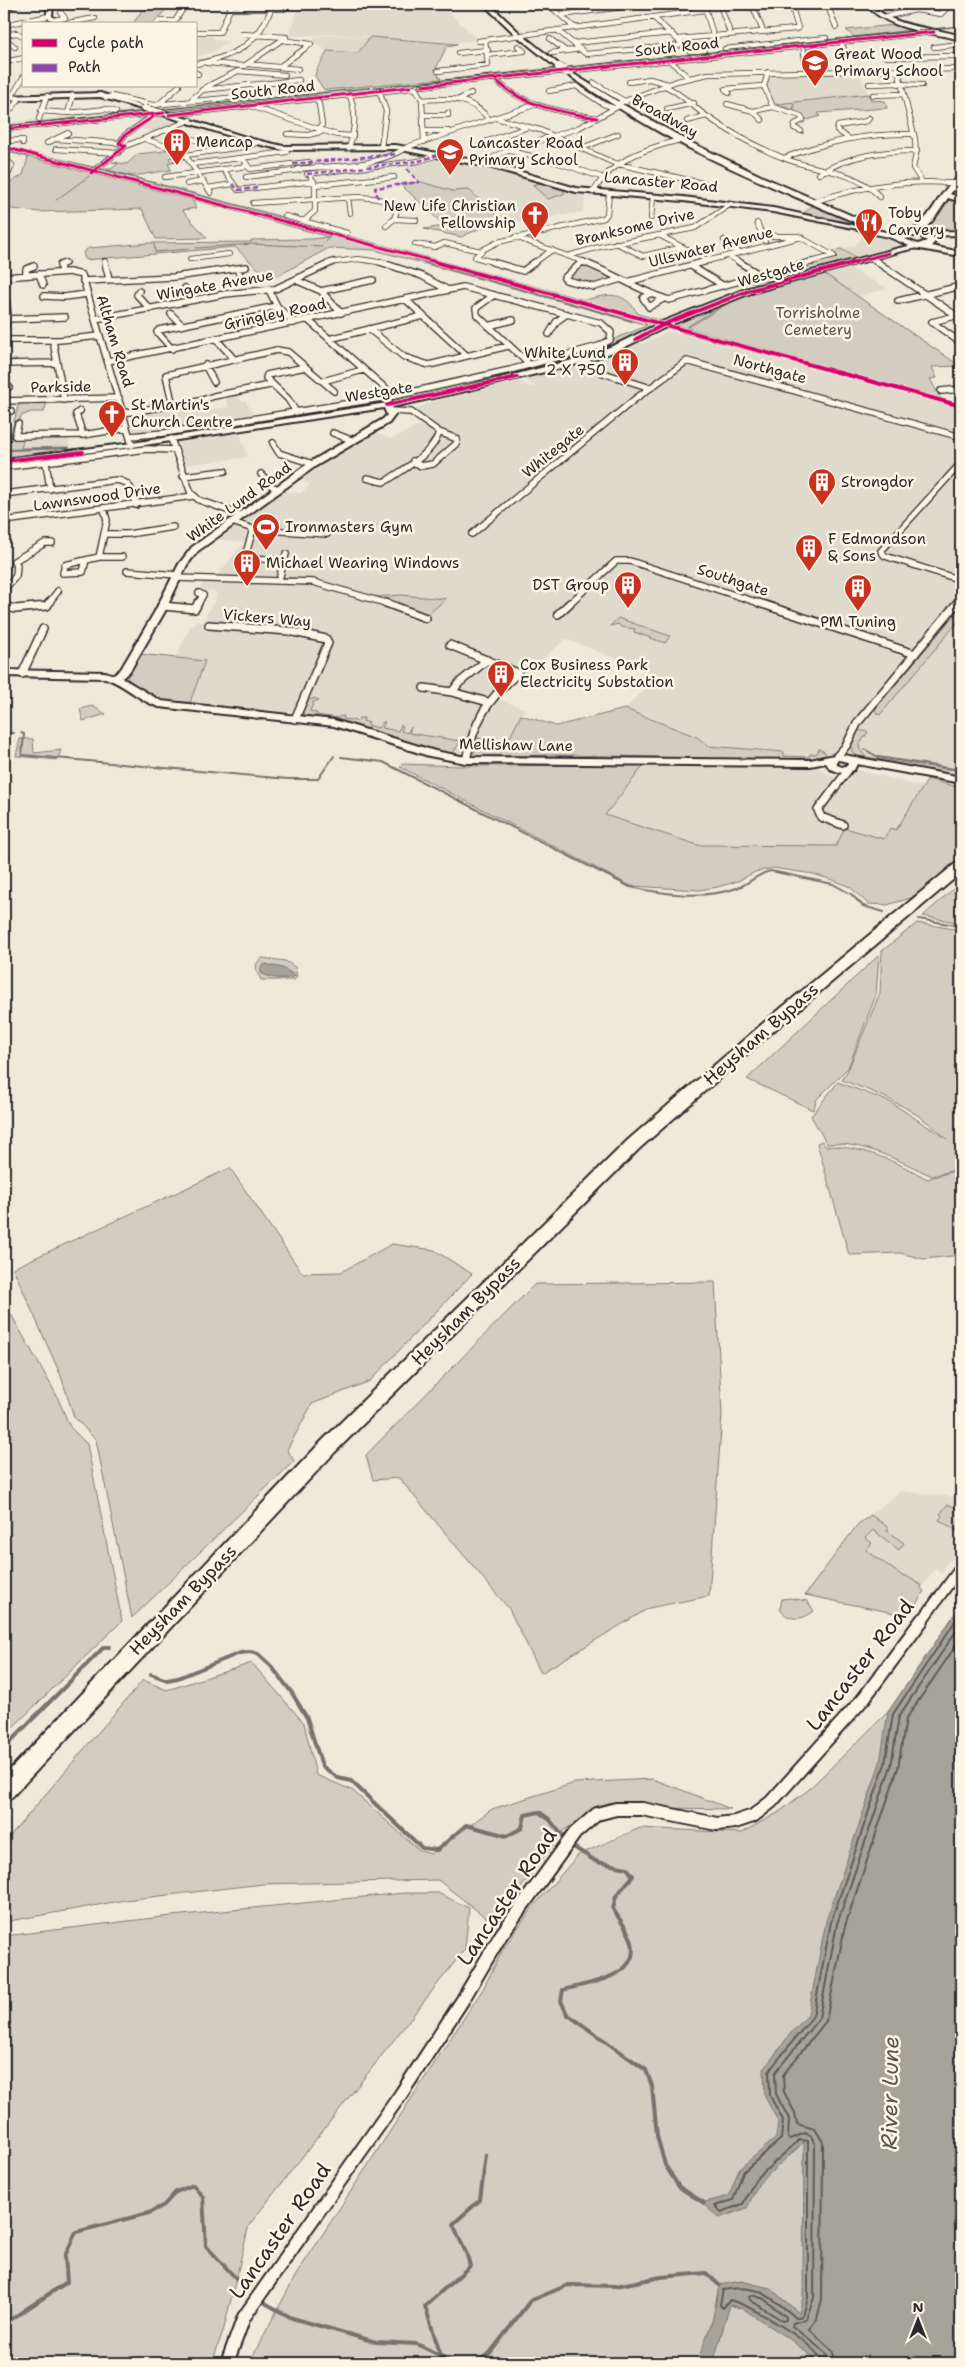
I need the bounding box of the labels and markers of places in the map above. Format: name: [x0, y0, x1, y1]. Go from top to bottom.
place label: Great Wood Primary School: [834, 44, 943, 81]
school or university icon: Great Wood Primary School: [800, 48, 830, 87]
building icon: Mencap: [162, 127, 192, 166]
place label: Mencap: [196, 132, 253, 152]
place label: Lancaster Road Primary School: [469, 133, 584, 170]
school or university icon: Lancaster Road Primary School: [435, 137, 465, 176]
place label: New Life Christian Fellowship: [384, 196, 516, 233]
church icon: New Life Christian Fellowship: [520, 200, 550, 239]
place label: Toby Carvery: [888, 203, 944, 240]
restaurant icon: Toby Carvery: [854, 207, 884, 246]
place label: White Lund 2 X 750: [524, 343, 606, 380]
building icon: White Lund 2 X 750: [610, 347, 640, 386]
place label: St Martin's Church Centre: [131, 395, 233, 432]
church icon: St Martin's Church Centre: [97, 399, 127, 438]
building icon: Strongdor: [807, 467, 837, 506]
place label: Strongdor: [841, 472, 914, 492]
sports icon: Ironmasters Gym: [251, 512, 281, 551]
place label: Ironmasters Gym: [285, 517, 413, 537]
place label: F Edmondson & Sons: [828, 529, 926, 566]
building icon: F Edmondson & Sons: [794, 533, 824, 572]
building icon: Michael Wearing Windows: [232, 548, 262, 587]
place label: Michael Wearing Windows: [266, 553, 460, 573]
building icon: DST Group: [613, 570, 643, 609]
building icon: PM Tuning: [843, 573, 873, 612]
place label: DST Group: [533, 575, 609, 595]
place label: PM Tuning: [820, 612, 896, 632]
place label: Cox Business Park Electricity Substation: [520, 655, 674, 692]
building icon: Cox Business Park Electricity Substation: [486, 659, 516, 698]

